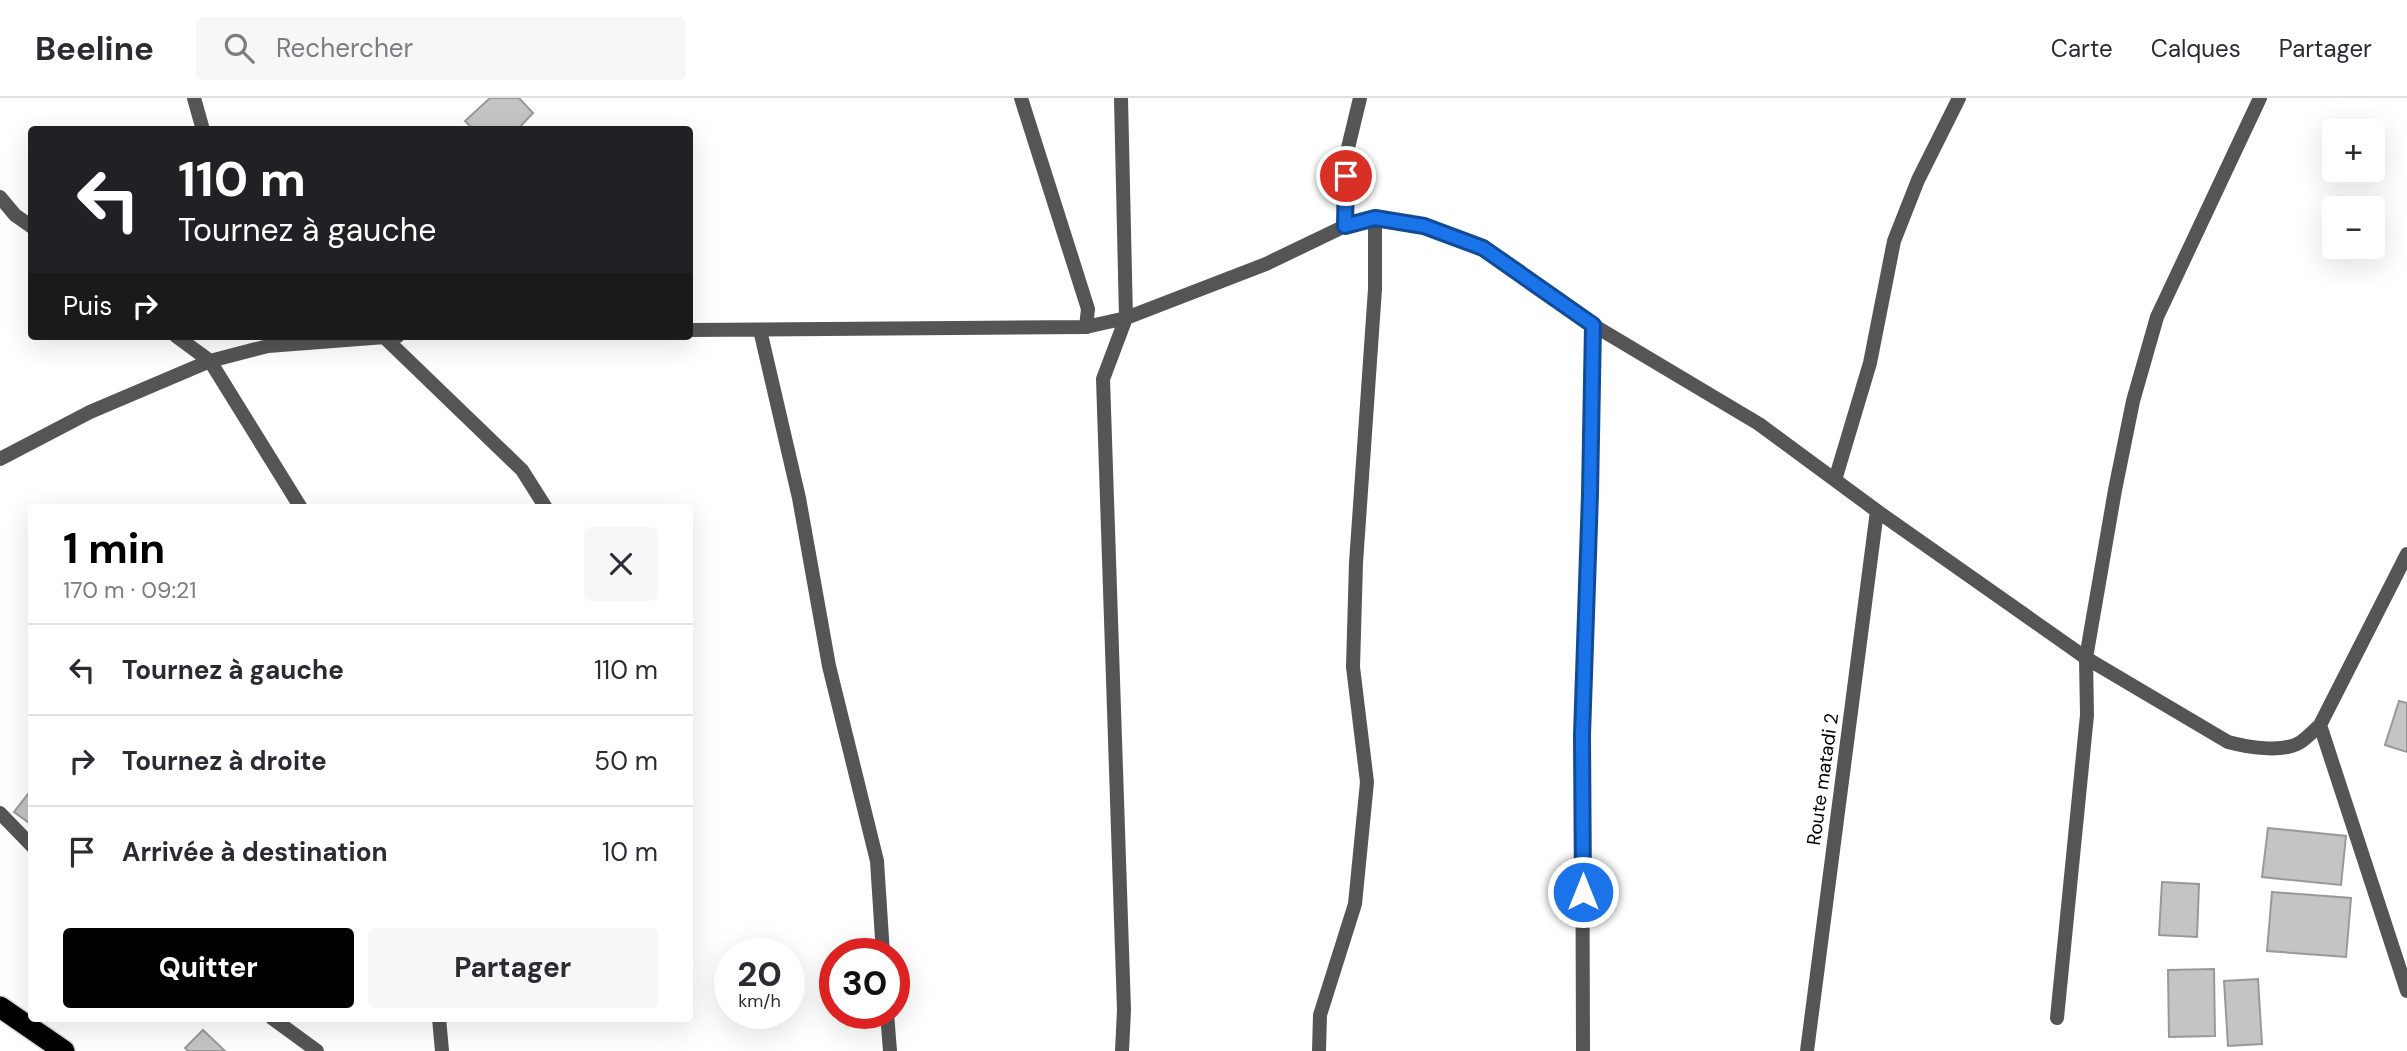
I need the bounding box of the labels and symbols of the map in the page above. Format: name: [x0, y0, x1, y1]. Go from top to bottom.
pin: [1316, 146, 1376, 206]
street label: Route matadi 2: [1801, 711, 1844, 847]
position arrow: [1546, 855, 1620, 929]
speed limit sign: 30: [819, 938, 910, 1029]

